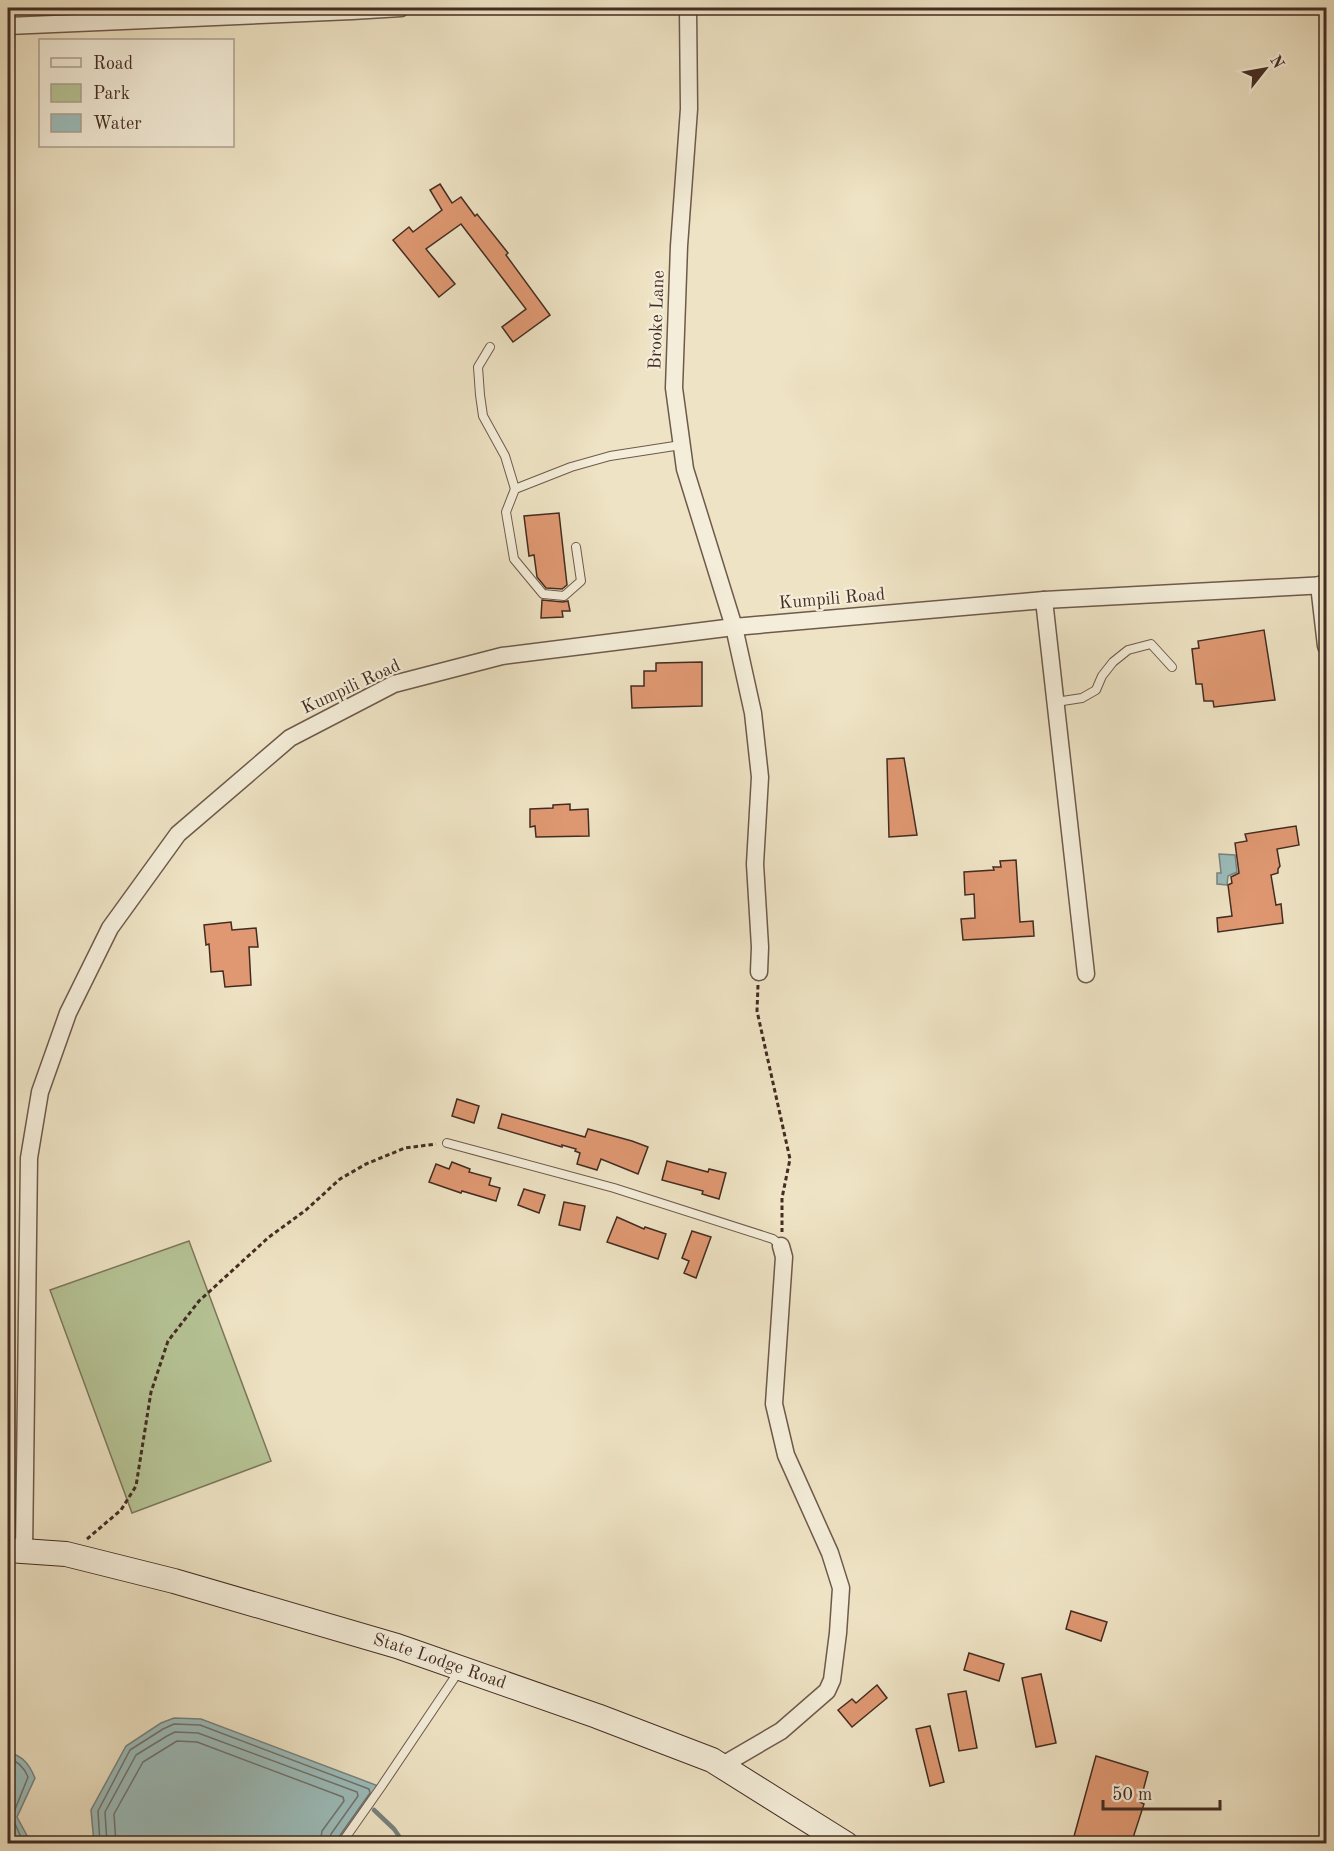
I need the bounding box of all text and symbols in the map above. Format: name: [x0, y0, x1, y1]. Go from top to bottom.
legend: [39, 39, 234, 147]
north arrow: [1235, 39, 1295, 99]
text: N: [1266, 53, 1287, 72]
text: Road: [93, 55, 133, 73]
text: Park: [93, 85, 130, 103]
text: Water: [93, 115, 142, 133]
street label: Brooke Lane: [646, 270, 668, 370]
street label: Kumpili Road: [778, 585, 886, 613]
street label: Kumpili Road: [299, 656, 403, 718]
street label: State Lodge Road: [371, 1630, 509, 1693]
scale bar: [1103, 1773, 1220, 1811]
text: 50 m: [1112, 1786, 1152, 1804]

